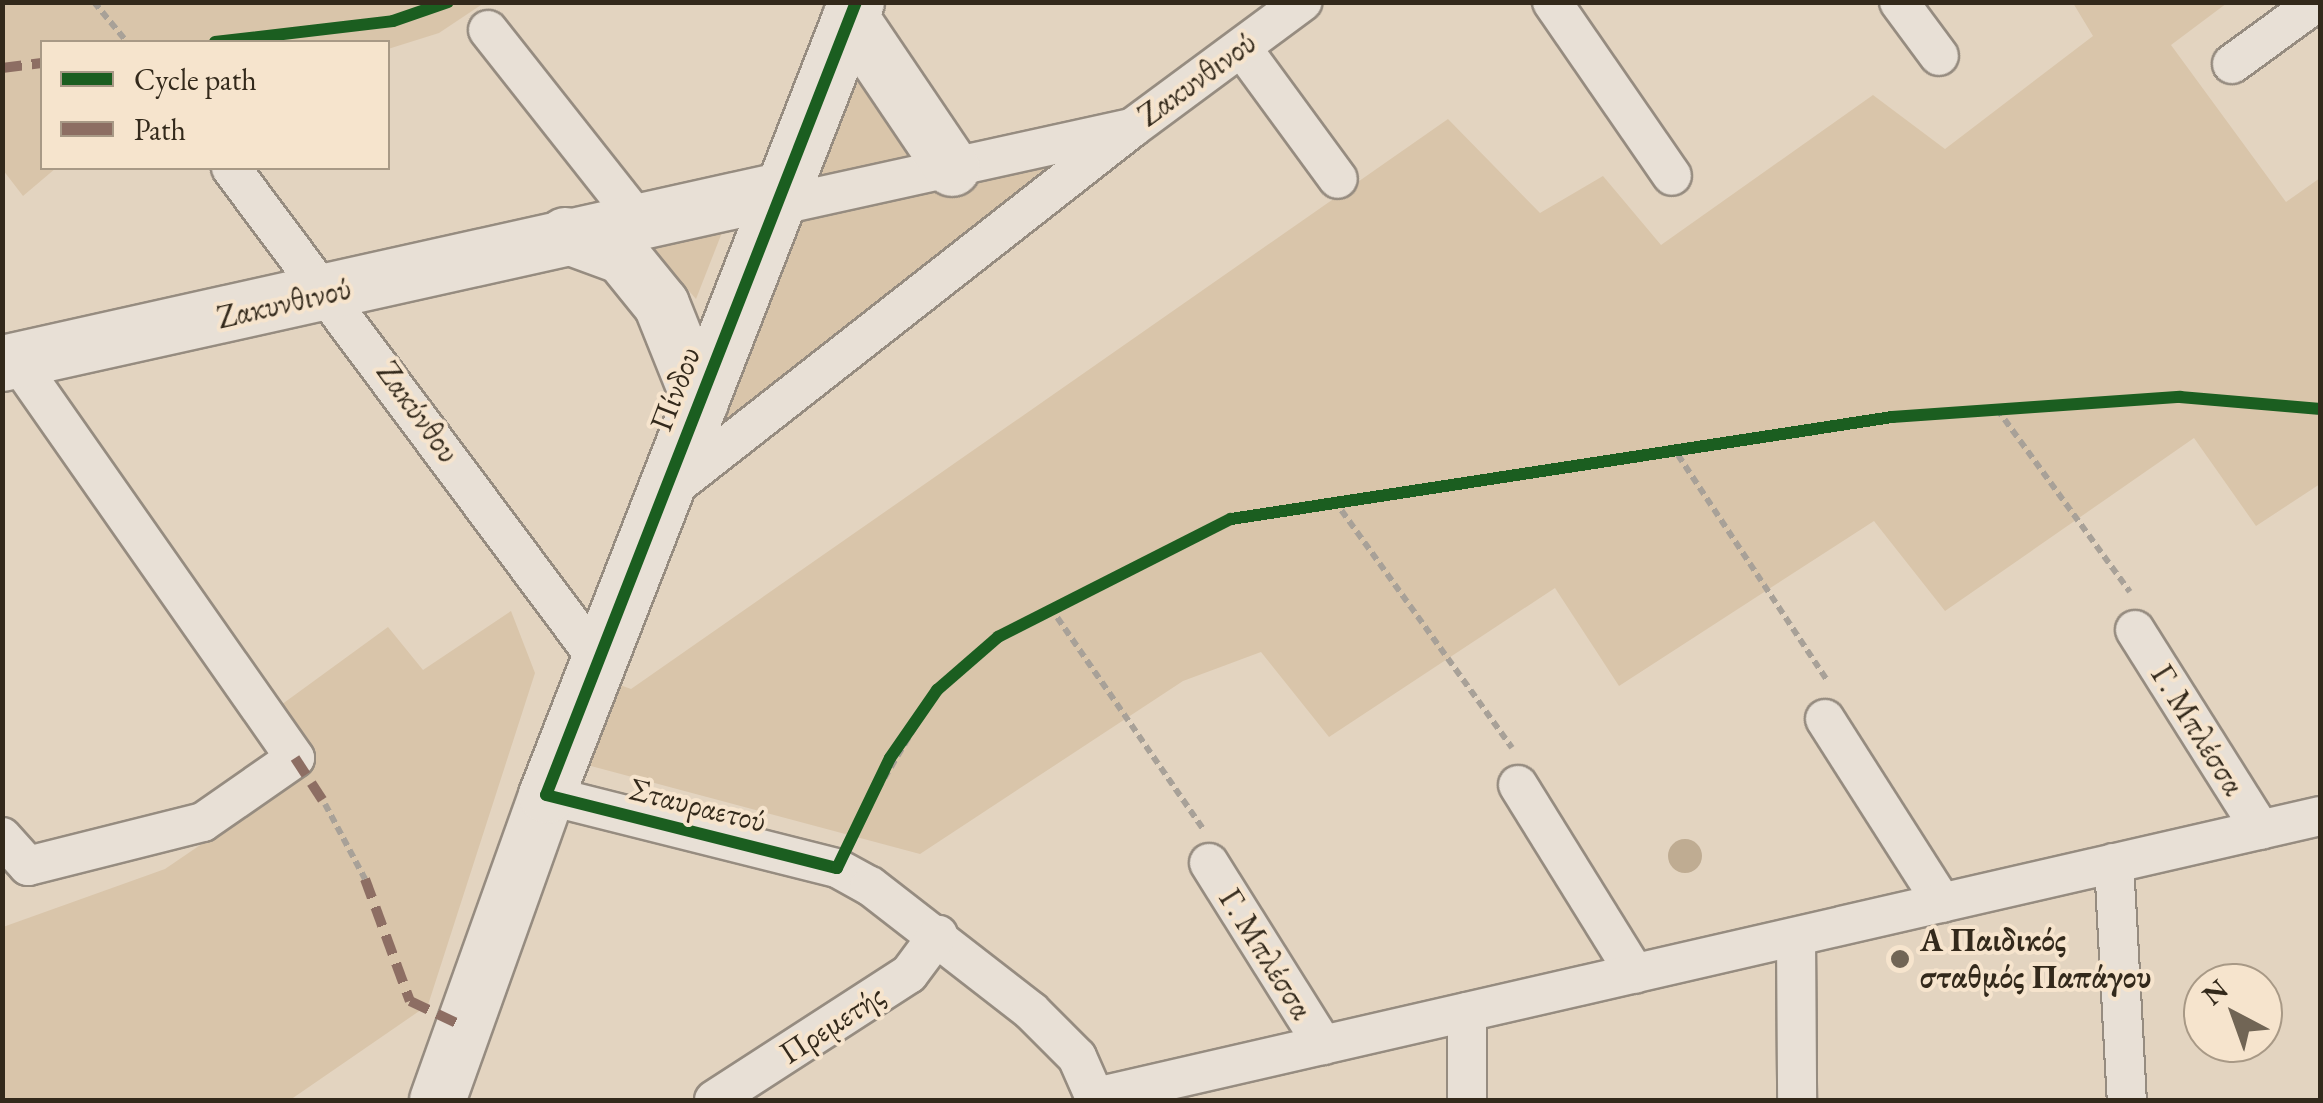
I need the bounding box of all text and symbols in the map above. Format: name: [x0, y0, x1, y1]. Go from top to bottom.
street label: Ζακυνθινού: [1130, 23, 1264, 135]
legend: [40, 40, 390, 170]
text: Cycle path: [134, 60, 257, 99]
text: Path: [134, 110, 186, 149]
street label: Ζακυνθινού: [213, 269, 355, 337]
street label: Πίνδου: [641, 341, 709, 437]
street label: Ζακύνθου: [368, 354, 468, 470]
street label: Γ. Μπλέσσα: [2143, 658, 2253, 802]
street label: Σταυραετού: [626, 770, 770, 840]
street label: Γ. Μπλέσσα: [1211, 882, 1321, 1026]
place label: Α Παιδικός σταθμός Παπάγου: [1920, 922, 2151, 997]
marker: Α Παιδικός σταθμός Παπάγου: [1889, 948, 1911, 970]
north arrow: [2183, 963, 2283, 1063]
text: N: [2194, 971, 2235, 1013]
street label: Πρεμετής: [772, 976, 892, 1072]

